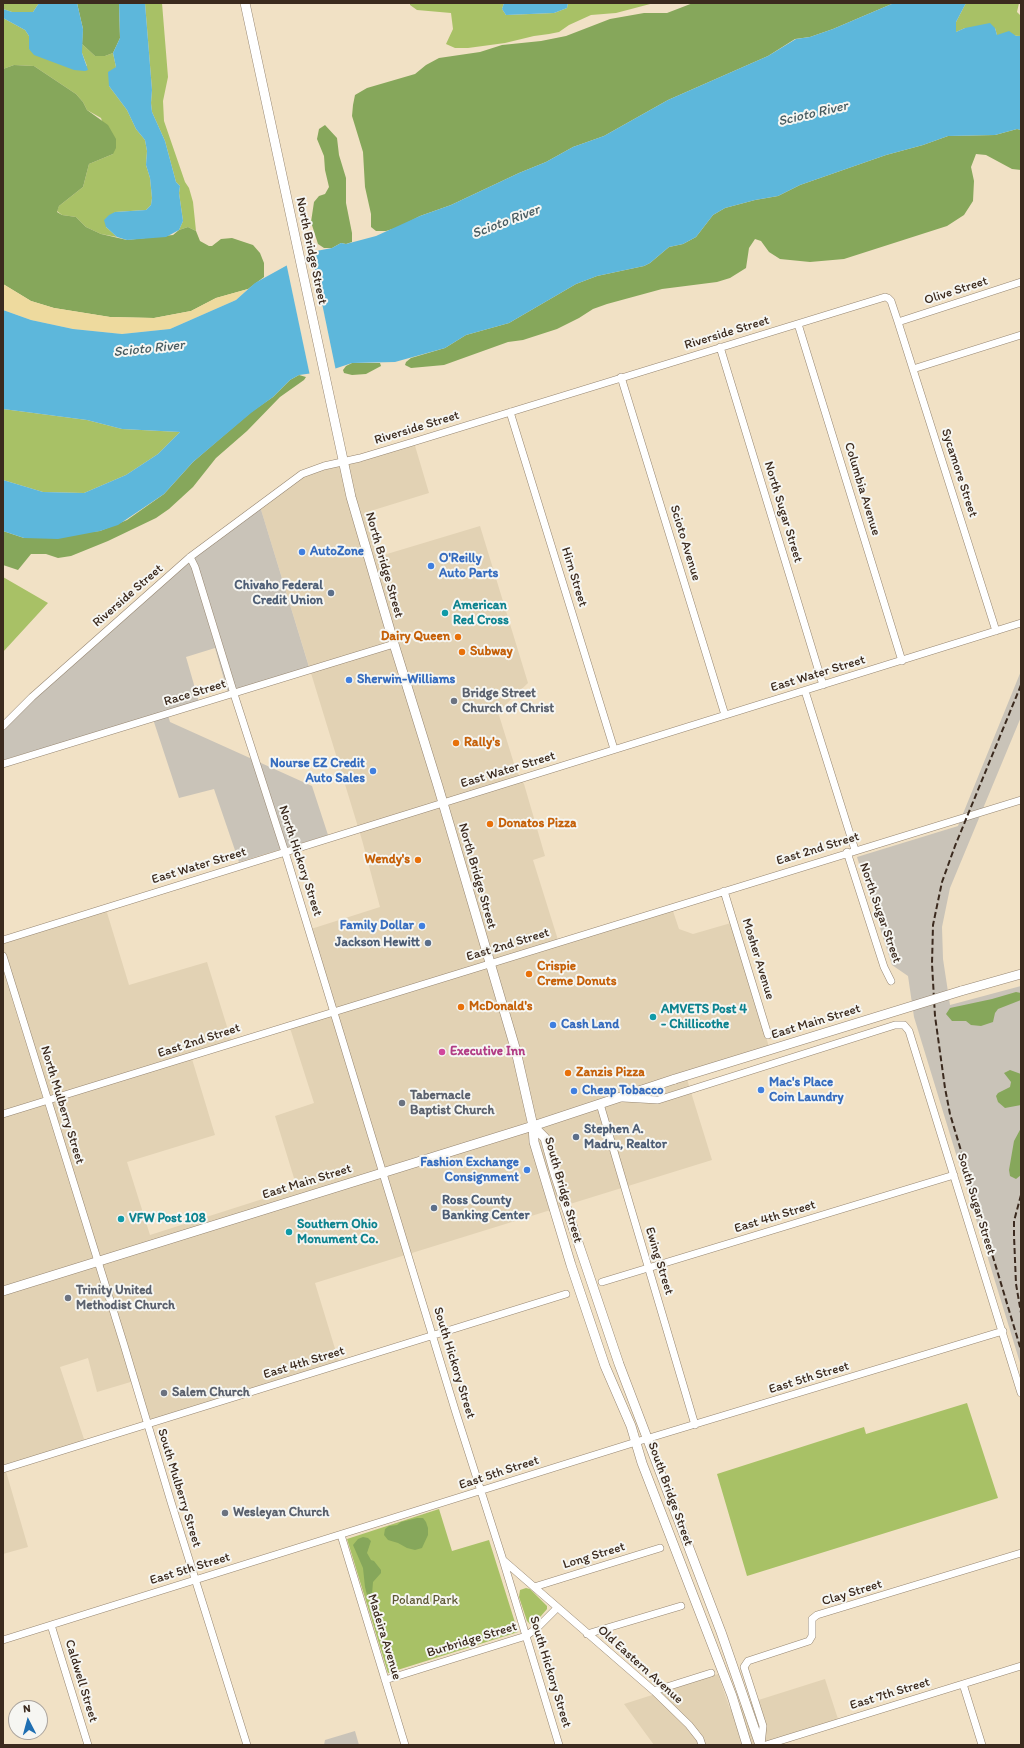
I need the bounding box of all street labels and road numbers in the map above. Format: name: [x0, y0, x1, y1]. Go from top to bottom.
street label: North Bridge Street: [292, 196, 330, 306]
street label: Olive Street: [922, 273, 990, 309]
street label: Riverside Street: [683, 313, 771, 353]
street label: Riverside Street: [373, 408, 461, 448]
street label: Sycamore Street: [937, 427, 981, 519]
street label: Columbia Avenue: [840, 440, 884, 538]
street label: North Sugar Street: [760, 459, 806, 565]
street label: Scioto Avenue: [666, 503, 704, 583]
street label: North Bridge Street: [361, 510, 407, 620]
street label: Hirn Street: [558, 545, 590, 609]
street label: Riverside Street: [90, 561, 166, 631]
street label: East Water Street: [769, 652, 867, 696]
street label: Race Street: [162, 676, 228, 710]
street label: East Water Street: [459, 748, 557, 792]
street label: North Hickory Street: [275, 804, 325, 918]
street label: North Bridge Street: [454, 821, 500, 931]
street label: East 2nd Street: [775, 829, 861, 869]
street label: East Water Street: [150, 844, 248, 888]
street label: North Sugar Street: [856, 861, 904, 965]
street label: Mosher Avenue: [738, 916, 778, 1002]
street label: East 2nd Street: [465, 925, 551, 965]
street label: East Main Street: [770, 1001, 862, 1043]
street label: East 2nd Street: [156, 1020, 242, 1062]
street label: North Mulberry Street: [37, 1044, 87, 1166]
street label: South Bridge Street: [540, 1135, 586, 1245]
street label: South Sugar Street: [953, 1151, 999, 1257]
street label: East Main Street: [261, 1161, 353, 1203]
street label: East 4th Street: [732, 1197, 818, 1237]
street label: Ewing Street: [641, 1225, 677, 1297]
street label: South Hickory Street: [430, 1305, 478, 1421]
street label: East 4th Street: [261, 1343, 347, 1383]
street label: East 5th Street: [767, 1358, 851, 1398]
street label: South Mulberry Street: [154, 1427, 204, 1549]
street label: South Bridge Street: [644, 1440, 696, 1548]
street label: East 5th Street: [457, 1453, 541, 1493]
street label: Long Street: [561, 1539, 627, 1573]
street label: East 5th Street: [148, 1549, 232, 1589]
street label: Clay Street: [820, 1576, 884, 1610]
street label: Madeira Avenue: [364, 1592, 404, 1682]
street label: South Hickory Street: [526, 1614, 574, 1730]
street label: Burbridge Street: [425, 1619, 519, 1661]
street label: Old Eastern Avenue: [594, 1622, 686, 1708]
street label: Caldwell Street: [61, 1638, 101, 1724]
street label: East 7th Street: [848, 1674, 932, 1714]

